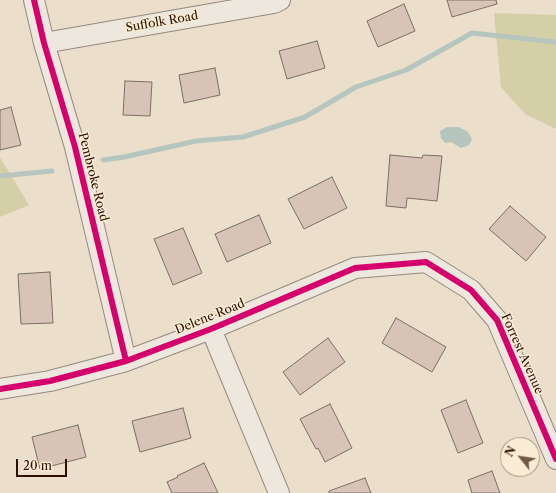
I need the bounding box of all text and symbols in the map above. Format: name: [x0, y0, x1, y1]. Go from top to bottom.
street label: Suffolk Road: [125, 9, 199, 35]
street label: Pembroke Road: [75, 131, 111, 223]
street label: Delene Road: [173, 296, 247, 338]
street label: Forrest Avenue: [498, 312, 546, 396]
north arrow: [500, 437, 540, 477]
text: N: [502, 444, 519, 459]
scale bar: [18, 451, 69, 477]
text: 20 m: [23, 458, 52, 473]

